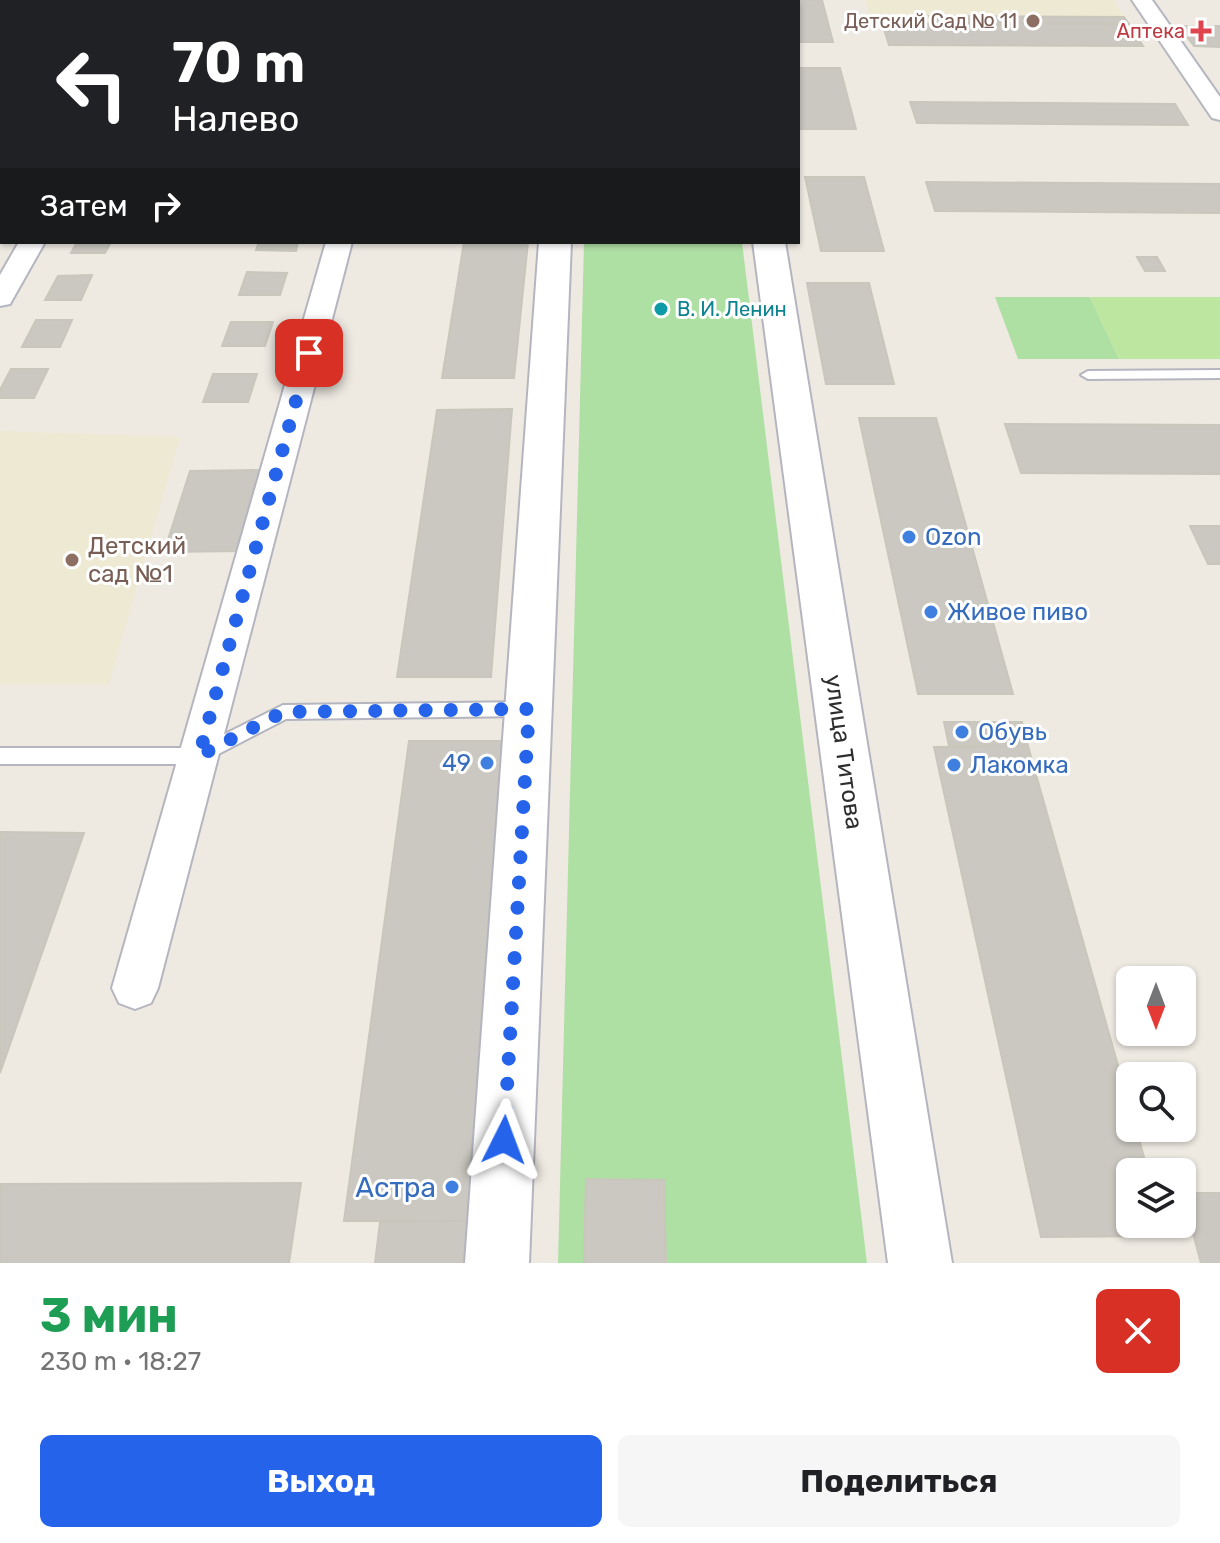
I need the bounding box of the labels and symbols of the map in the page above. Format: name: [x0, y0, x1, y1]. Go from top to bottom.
place label: Детский Сад № 11: [844, 9, 1017, 33]
marker: Детский Сад № 11: [1024, 12, 1042, 30]
place label: Аптека: [1117, 19, 1185, 43]
marker: Аптека: [1192, 22, 1210, 40]
place label: В. И. Ленин: [677, 297, 787, 321]
marker: В. И. Ленин: [652, 300, 670, 318]
pin: [275, 319, 343, 387]
place label: Ozon: [925, 523, 982, 551]
marker: Ozon: [900, 528, 918, 546]
place label: Детский сад №1: [88, 532, 186, 588]
marker: Детский сад №1: [63, 551, 81, 569]
place label: Живое пиво: [947, 598, 1088, 626]
marker: Живое пиво: [922, 603, 940, 621]
street label: улица Титова: [819, 673, 869, 831]
place label: Обувь: [978, 718, 1047, 746]
marker: Обувь: [953, 723, 971, 741]
place label: 49: [442, 749, 471, 777]
place label: Лакомка: [970, 751, 1069, 779]
marker: 49: [478, 754, 496, 772]
marker: Лакомка: [945, 756, 963, 774]
north arrow: [1116, 966, 1196, 1046]
position arrow: [462, 1098, 546, 1182]
place label: Астра: [355, 1171, 436, 1204]
marker: Астра: [443, 1178, 461, 1196]

